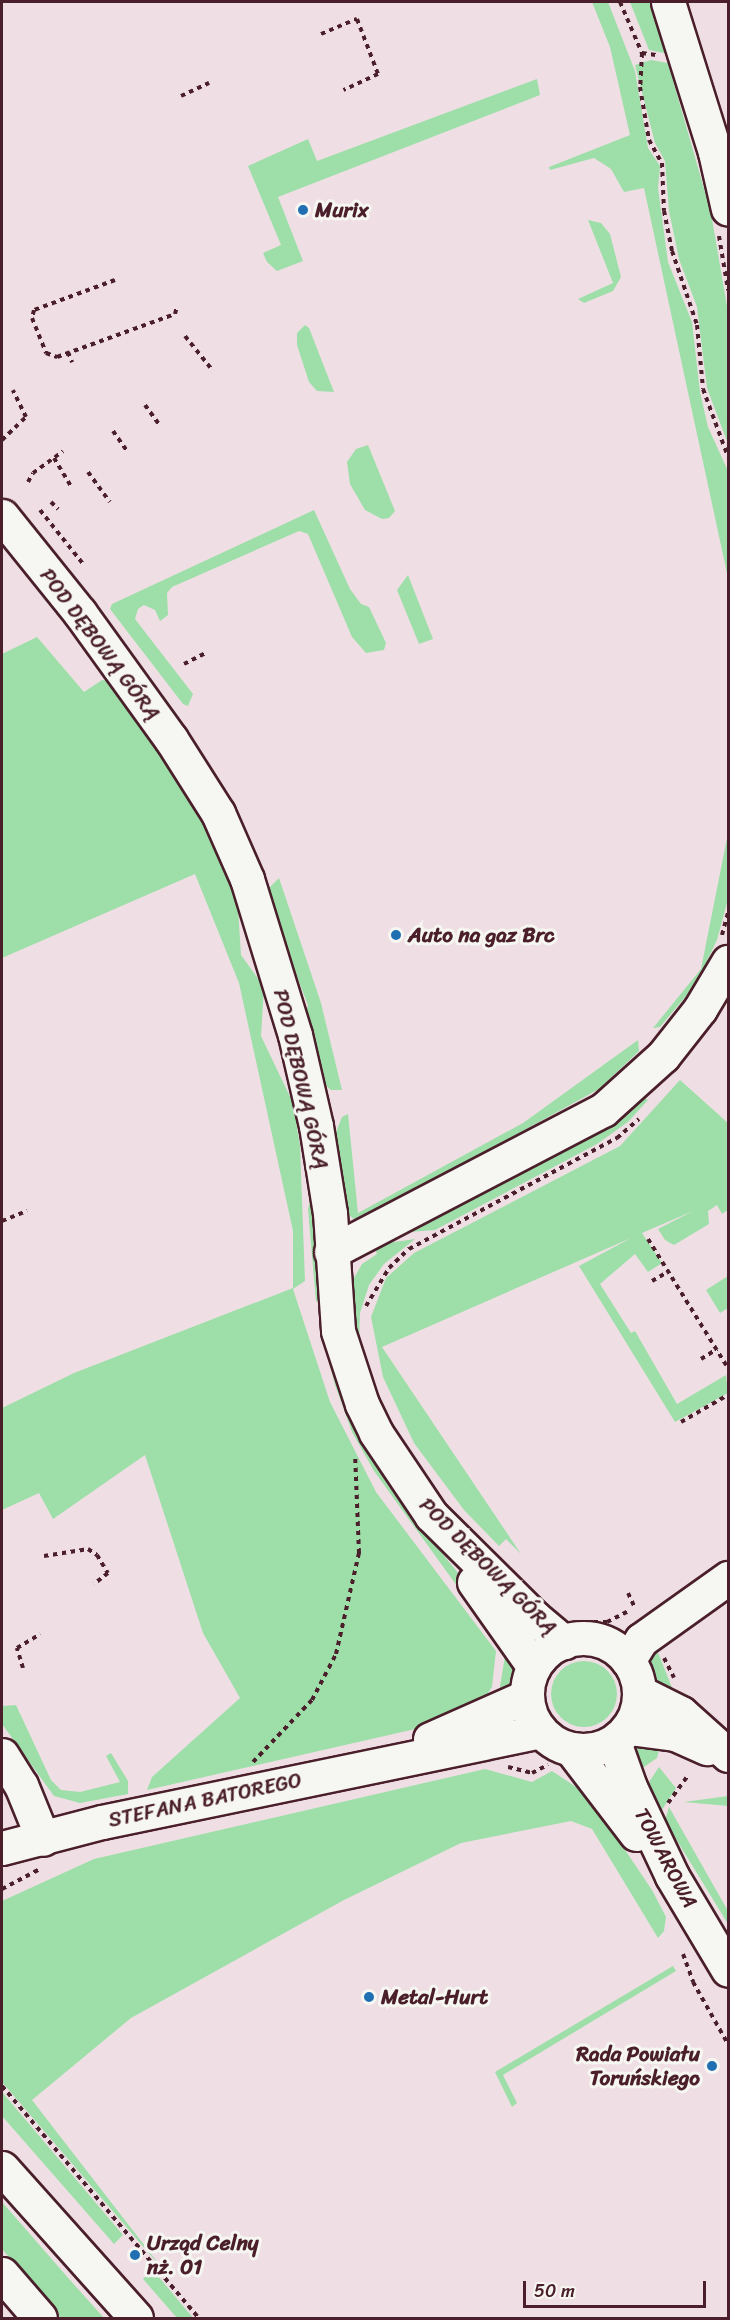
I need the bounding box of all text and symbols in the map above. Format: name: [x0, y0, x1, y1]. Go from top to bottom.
place label: Murix: [315, 197, 369, 223]
marker: Murix: [296, 203, 310, 217]
street label: POD DĘBOWĄ GÓRĄ: [35, 563, 165, 725]
place label: Auto na gaz Brc: [408, 922, 555, 948]
marker: Auto na gaz Brc: [389, 928, 403, 942]
street label: POD DĘBOWĄ GÓRĄ: [268, 986, 334, 1172]
street label: POD DĘBOWĄ GÓRĄ: [414, 1492, 562, 1640]
street label: STEFANA BATOREGO: [106, 1767, 304, 1833]
street label: TOWAROWA: [629, 1804, 703, 1912]
place label: Metal-Hurt: [381, 1984, 488, 2010]
marker: Metal-Hurt: [362, 1990, 376, 2004]
place label: Rada Powiatu Toruńskiego: [575, 2041, 700, 2091]
marker: Rada Powiatu Toruńskiego: [705, 2059, 719, 2073]
place label: Urząd Celny nż. 01: [147, 2230, 259, 2280]
marker: Urząd Celny nż. 01: [128, 2248, 142, 2262]
scale bar: [526, 2269, 709, 2307]
text: 50 m: [534, 2275, 575, 2307]

